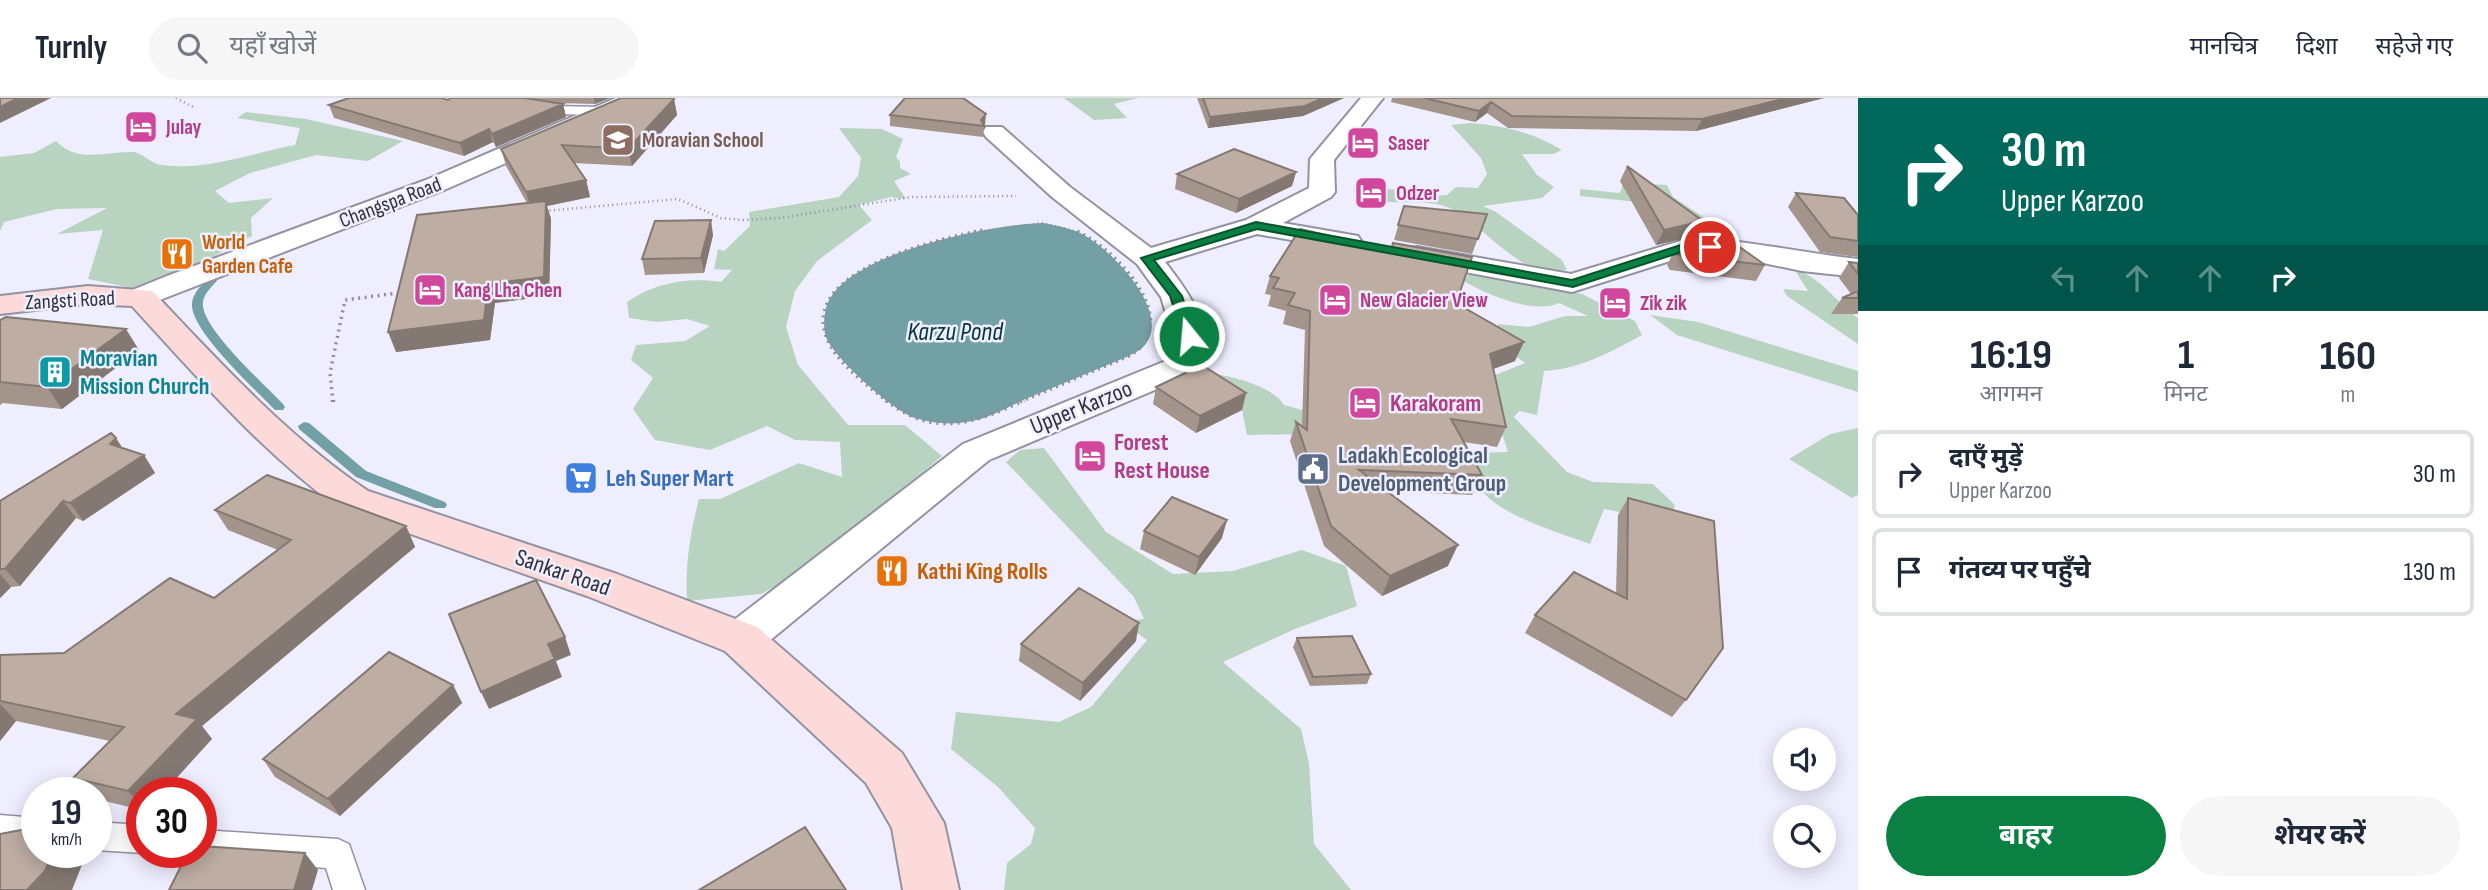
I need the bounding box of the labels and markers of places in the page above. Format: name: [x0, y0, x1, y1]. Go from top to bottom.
hotel icon: Julay: [122, 108, 160, 146]
place label: Julay: [165, 115, 202, 140]
school or university icon: Moravian School: [599, 121, 637, 159]
hotel icon: Saser: [1344, 124, 1382, 162]
place label: Moravian School: [642, 128, 764, 153]
place label: Saser: [1388, 131, 1430, 156]
hotel icon: Odzer: [1352, 174, 1390, 212]
place label: Odzer: [1396, 181, 1440, 206]
pin: [1680, 217, 1740, 277]
place label: World Garden Cafe: [202, 230, 293, 279]
restaurant icon: World Garden Cafe: [158, 235, 196, 273]
hotel icon: Kang Lha Chen: [411, 271, 449, 309]
place label: Kang Lha Chen: [454, 278, 562, 303]
hotel icon: New Glacier View: [1316, 281, 1354, 319]
hotel icon: Zik zik: [1596, 284, 1634, 322]
place label: New Glacier View: [1360, 288, 1488, 313]
place label: Zik zik: [1640, 291, 1687, 316]
place label: Moravian Mission Church: [80, 344, 209, 401]
building icon: Moravian Mission Church: [36, 353, 74, 391]
hotel icon: Karakoram: [1346, 384, 1384, 422]
place label: Karakoram: [1390, 389, 1481, 418]
place label: Forest Rest House: [1114, 428, 1210, 485]
hotel icon: Forest Rest House: [1071, 437, 1109, 475]
place label: Ladakh Ecological Development Group: [1338, 441, 1506, 498]
public building icon: Ladakh Ecological Development Group: [1294, 450, 1332, 488]
supermarket icon: Leh Super Mart: [562, 459, 600, 497]
place label: Leh Super Mart: [606, 464, 734, 493]
restaurant icon: Kathi Kîng Rolls: [873, 552, 911, 590]
place label: Kathi Kîng Rolls: [917, 557, 1048, 586]

